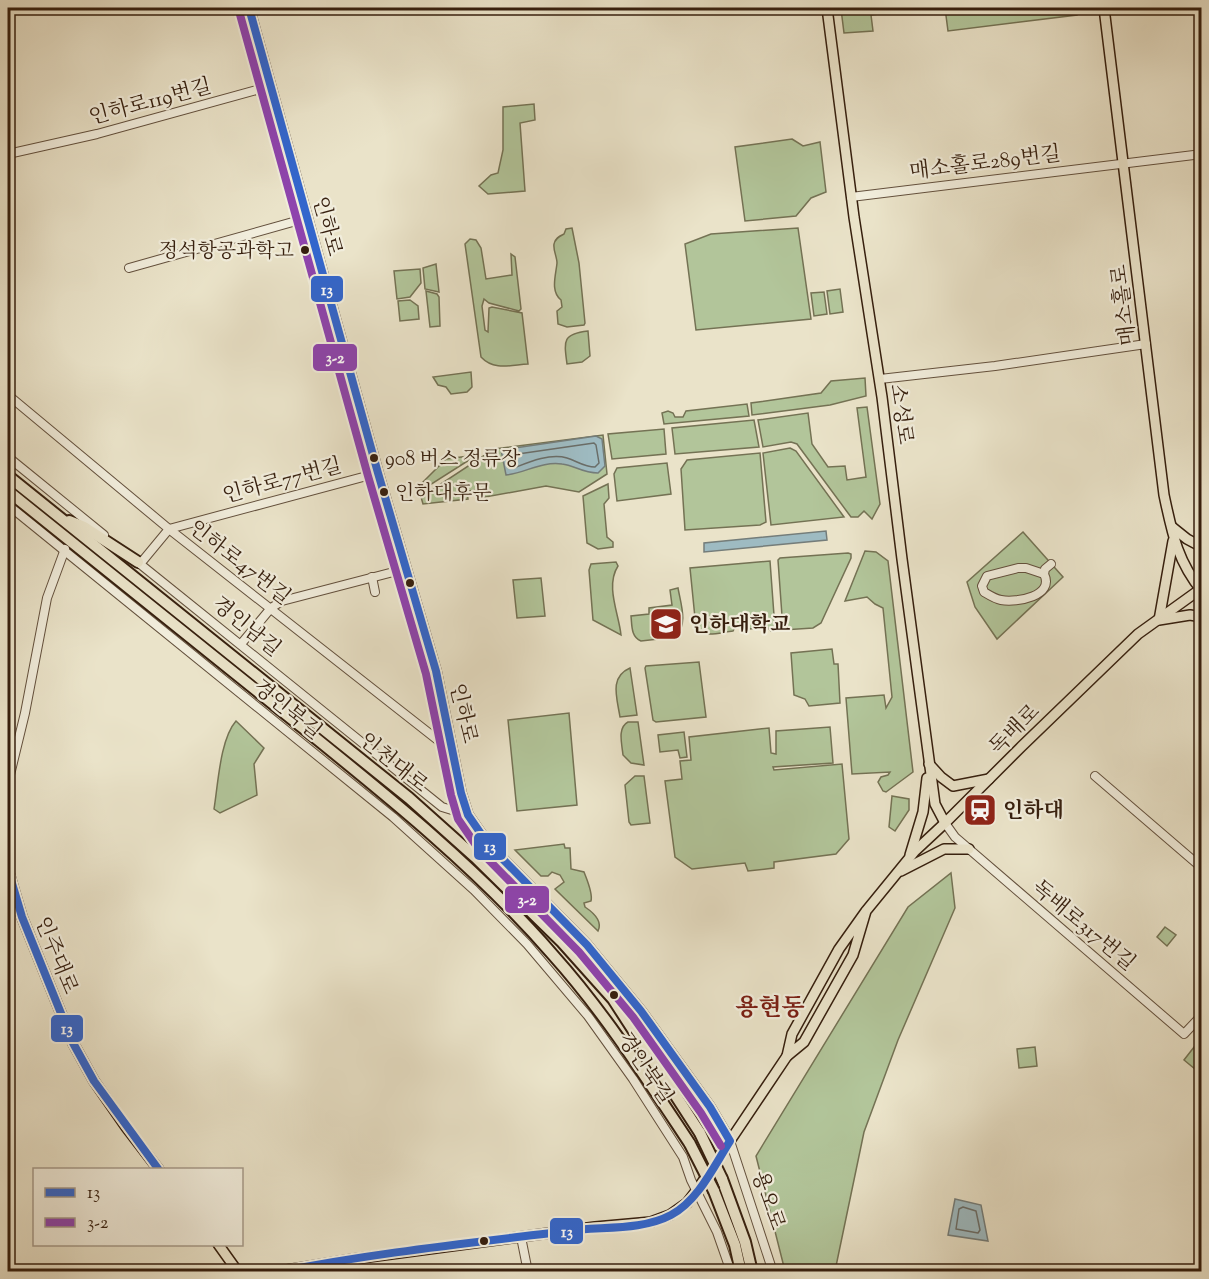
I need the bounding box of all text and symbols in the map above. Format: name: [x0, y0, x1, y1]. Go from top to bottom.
street label: 인하로119번길: [86, 72, 215, 134]
street label: 매소홀로289번길: [908, 140, 1063, 188]
street label: 인하로: [304, 193, 348, 260]
place label: 정석항공과학고: [159, 238, 294, 267]
marker: 정석항공과학고: [299, 244, 311, 256]
street label: 매소홀로: [1105, 263, 1145, 347]
line badge: 13: [310, 275, 344, 303]
text: 13: [321, 280, 333, 303]
line badge: 3-2: [312, 343, 358, 372]
text: 3-2: [325, 348, 345, 371]
street label: 소성로: [881, 382, 919, 446]
place label: 908 버스 정류장: [385, 446, 521, 475]
street label: 인하로77번길: [219, 452, 346, 512]
marker: 908 버스 정류장: [368, 452, 380, 464]
place label: 인하대후문: [395, 480, 492, 509]
marker: 인하대후문: [378, 486, 390, 498]
street label: 인하로47번길: [181, 514, 296, 613]
unlabelled marker: [404, 577, 416, 589]
street label: 경인남길: [205, 590, 287, 665]
school or university icon: 인하대학교: [648, 606, 684, 642]
place label: 인하대학교: [689, 611, 790, 641]
street label: 경인북길: [246, 673, 328, 748]
street label: 인하로: [441, 680, 484, 746]
street label: 독배로: [983, 698, 1048, 763]
street label: 인천대로: [352, 726, 434, 801]
station icon: 인하대: [962, 792, 998, 828]
place label: 인하대: [1003, 797, 1064, 827]
line badge: 13: [473, 832, 507, 861]
text: 13: [484, 837, 496, 860]
street label: 독배로317번길: [1024, 874, 1141, 979]
line badge: 3-2: [504, 885, 550, 914]
text: 3-2: [517, 890, 537, 913]
street label: 인주대로: [26, 913, 84, 999]
unlabelled marker: [608, 989, 620, 1001]
district label: 용현동: [735, 992, 805, 1026]
line badge: 13: [50, 1014, 84, 1043]
text: 13: [61, 1019, 73, 1042]
street label: 경인북길: [609, 1027, 679, 1111]
street label: 용오로: [743, 1167, 791, 1234]
legend: [33, 1168, 243, 1246]
text: 13: [87, 1181, 100, 1207]
text: 3-2: [87, 1211, 109, 1237]
line badge: 13: [549, 1217, 584, 1245]
text: 13: [561, 1222, 573, 1245]
unlabelled marker: [478, 1235, 490, 1247]

